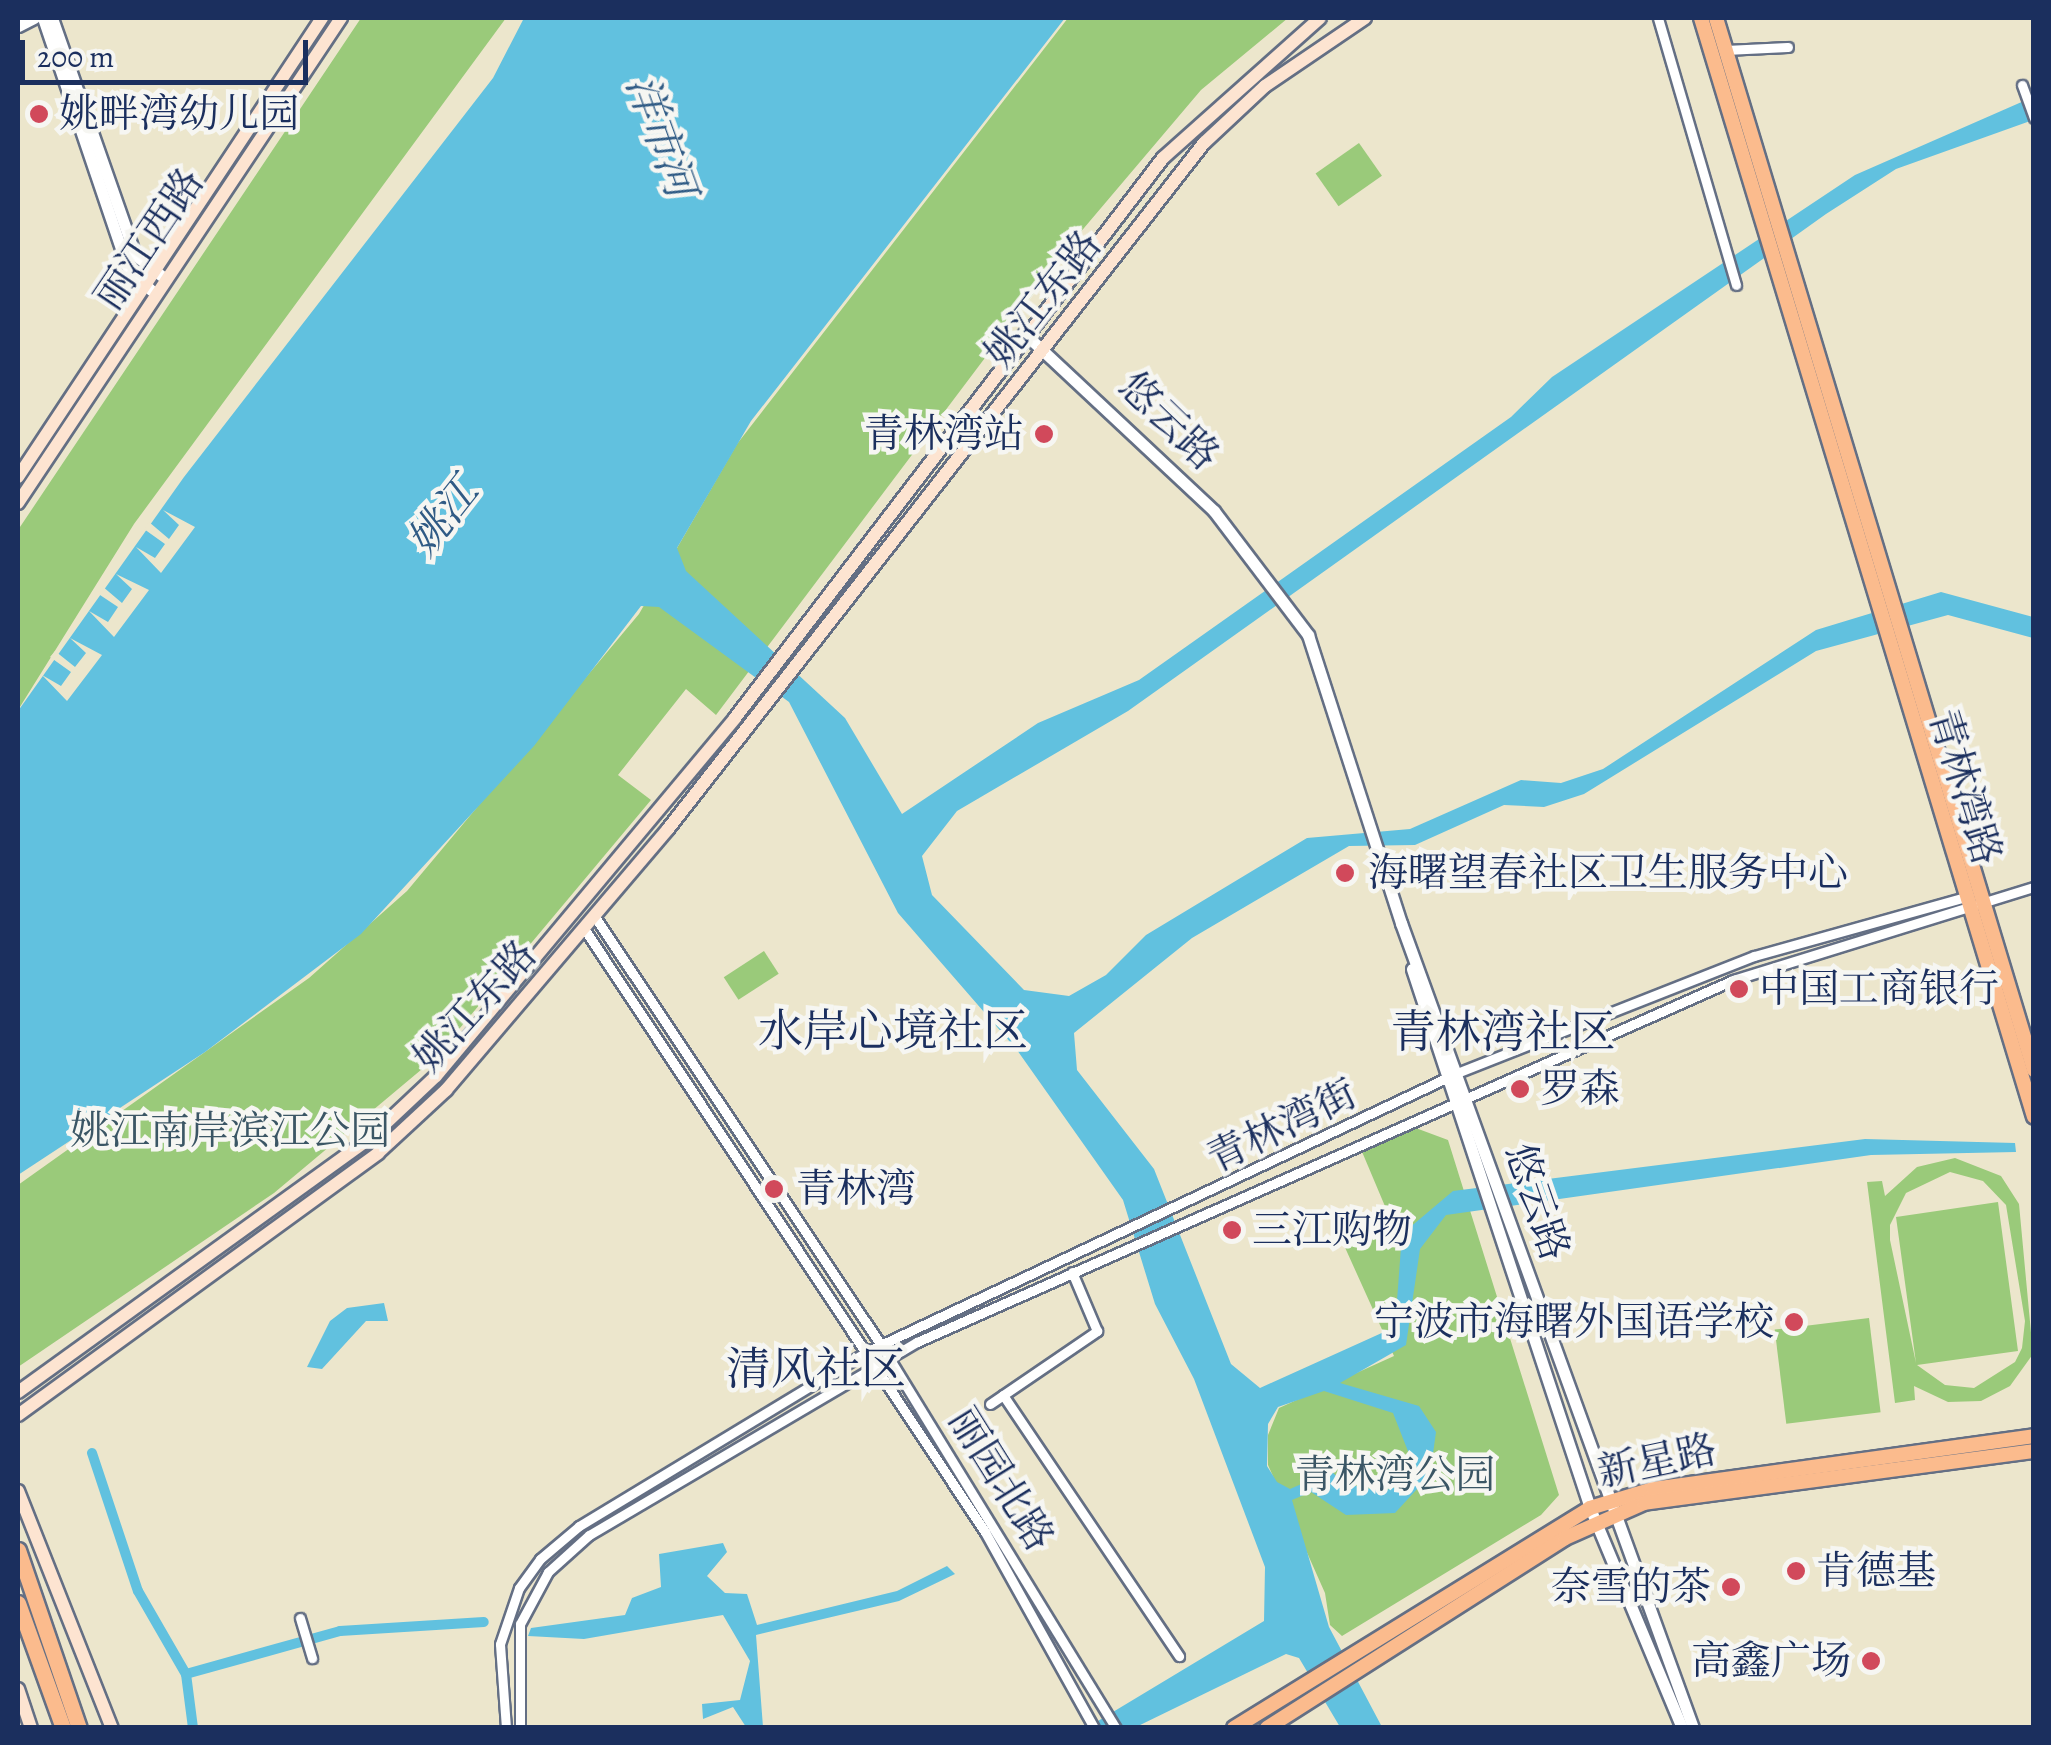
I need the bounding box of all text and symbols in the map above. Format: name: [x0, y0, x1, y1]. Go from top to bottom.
scale bar: [25, 20, 312, 82]
text: 200 m: [37, 37, 114, 77]
water label: 洋市河: [616, 68, 706, 204]
place label: 姚畔湾幼儿园: [59, 90, 299, 138]
marker: 姚畔湾幼儿园: [28, 103, 50, 125]
street label: 丽江西路: [84, 159, 214, 319]
street label: 姚江东路: [975, 221, 1111, 377]
street label: 悠云路: [1109, 362, 1229, 480]
place label: 青林湾站: [864, 410, 1024, 458]
marker: 青林湾站: [1033, 423, 1055, 445]
water label: 姚江: [397, 468, 489, 566]
street label: 青林湾路: [1919, 703, 2011, 871]
place label: 海曙望春社区卫生服务中心: [1368, 849, 1848, 897]
marker: 海曙望春社区卫生服务中心: [1332, 860, 1358, 886]
street label: 姚江东路: [404, 930, 546, 1082]
place label: 中国工商银行: [1759, 965, 1999, 1013]
marker: 中国工商银行: [1728, 978, 1750, 1000]
district label: 水岸心境社区: [758, 1005, 1028, 1059]
district label: 青林湾社区: [1391, 1006, 1615, 1060]
place label: 罗森: [1540, 1065, 1620, 1113]
street label: 青林湾街: [1200, 1069, 1364, 1183]
marker: 罗森: [1509, 1078, 1531, 1100]
park label: 姚江南岸滨江公园: [70, 1107, 390, 1155]
street label: 悠云路: [1495, 1137, 1579, 1267]
place label: 青林湾: [796, 1165, 916, 1213]
marker: 青林湾: [761, 1176, 787, 1202]
place label: 三江购物: [1252, 1206, 1412, 1254]
marker: 三江购物: [1221, 1219, 1243, 1241]
place label: 宁波市海曙外国语学校: [1374, 1298, 1774, 1346]
marker: 宁波市海曙外国语学校: [1783, 1311, 1805, 1333]
district label: 清风社区: [726, 1343, 906, 1397]
street label: 丽园北路: [938, 1398, 1064, 1560]
street label: 新星路: [1593, 1425, 1721, 1497]
park label: 青林湾公园: [1295, 1451, 1495, 1499]
place label: 肯德基: [1816, 1547, 1936, 1595]
marker: 肯德基: [1785, 1560, 1807, 1582]
place label: 奈雪的茶: [1551, 1563, 1711, 1611]
marker: 奈雪的茶: [1720, 1576, 1742, 1598]
place label: 高鑫广场: [1691, 1637, 1851, 1685]
marker: 高鑫广场: [1860, 1650, 1882, 1672]

